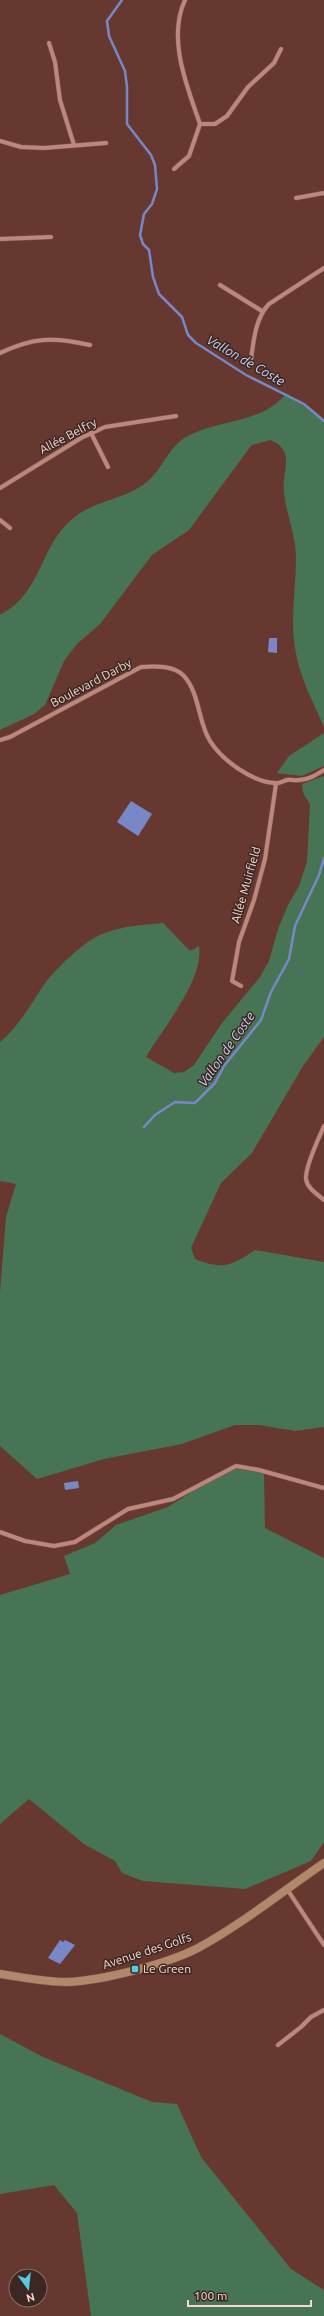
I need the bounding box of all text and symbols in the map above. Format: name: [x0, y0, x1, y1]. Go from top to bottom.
water label: Vallon de Coste: [205, 332, 288, 388]
street label: Allée Belfry: [37, 415, 99, 456]
street label: Boulevard Darby: [48, 656, 134, 709]
street label: Allée Muirfield: [228, 845, 263, 925]
water label: Vallon de Coste: [195, 1009, 257, 1089]
street label: Avenue des Golfs: [101, 1930, 193, 1971]
place label: Le Green: [143, 1962, 191, 1975]
marker: Le Green: [130, 1964, 140, 1974]
north arrow: [8, 2268, 48, 2308]
scale bar: [188, 2282, 311, 2308]
text: 100 m: [194, 2289, 227, 2302]
text: N: [25, 2291, 36, 2305]

